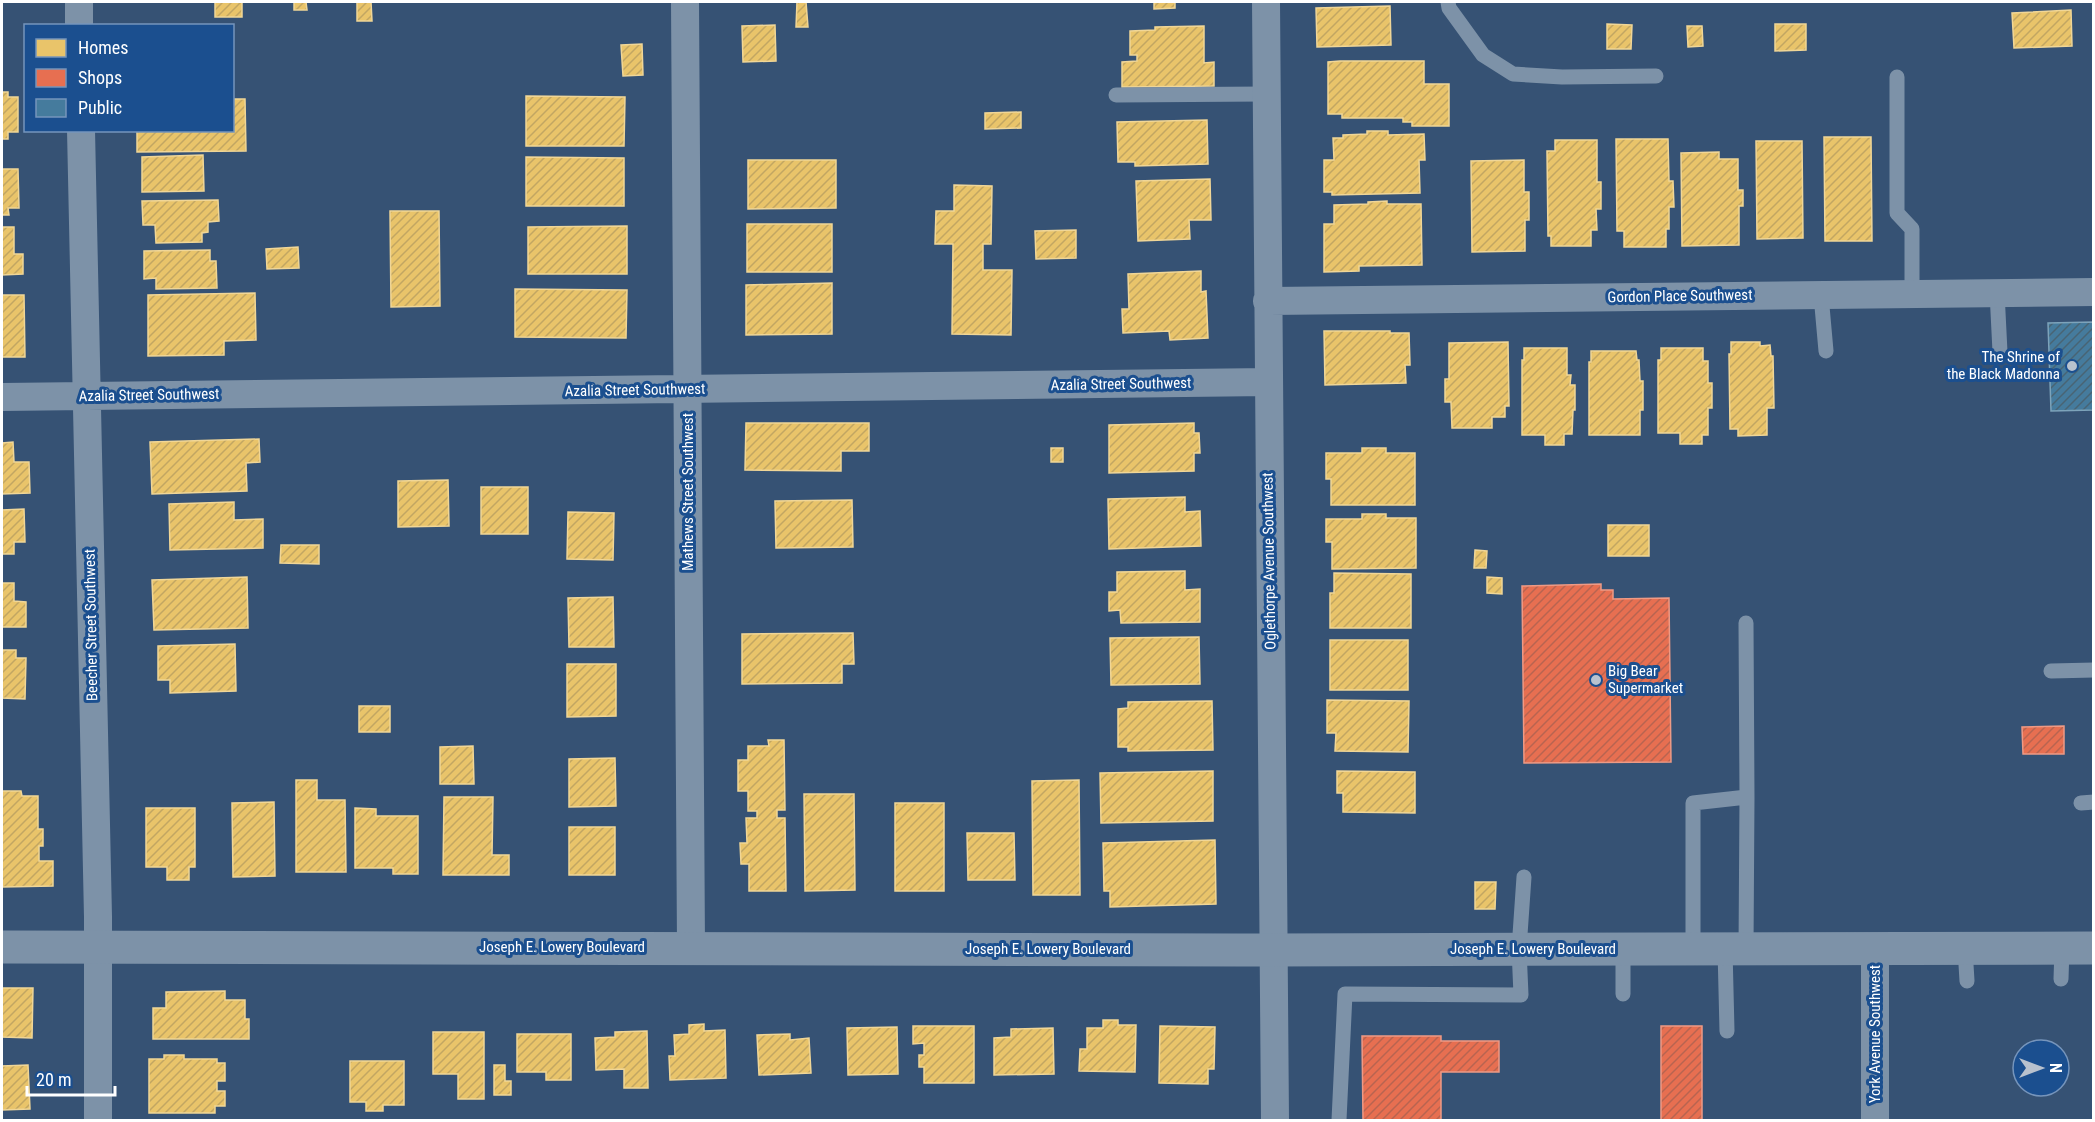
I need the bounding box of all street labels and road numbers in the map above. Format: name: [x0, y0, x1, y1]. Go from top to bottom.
street label: Gordon Place Southwest: [1607, 286, 1753, 306]
street label: Azalia Street Southwest: [1050, 374, 1192, 394]
street label: Azalia Street Southwest: [564, 380, 706, 400]
street label: Azalia Street Southwest: [78, 385, 220, 405]
street label: Mathews Street Southwest: [679, 413, 697, 571]
street label: Oglethorpe Avenue Southwest: [1258, 472, 1280, 650]
street label: Beecher Street Southwest: [81, 549, 101, 701]
street label: Joseph E. Lowery Boulevard: [479, 938, 645, 956]
street label: Joseph E. Lowery Boulevard: [965, 940, 1131, 958]
street label: Joseph E. Lowery Boulevard: [1450, 940, 1616, 958]
street label: York Avenue Southwest: [1866, 965, 1884, 1103]

